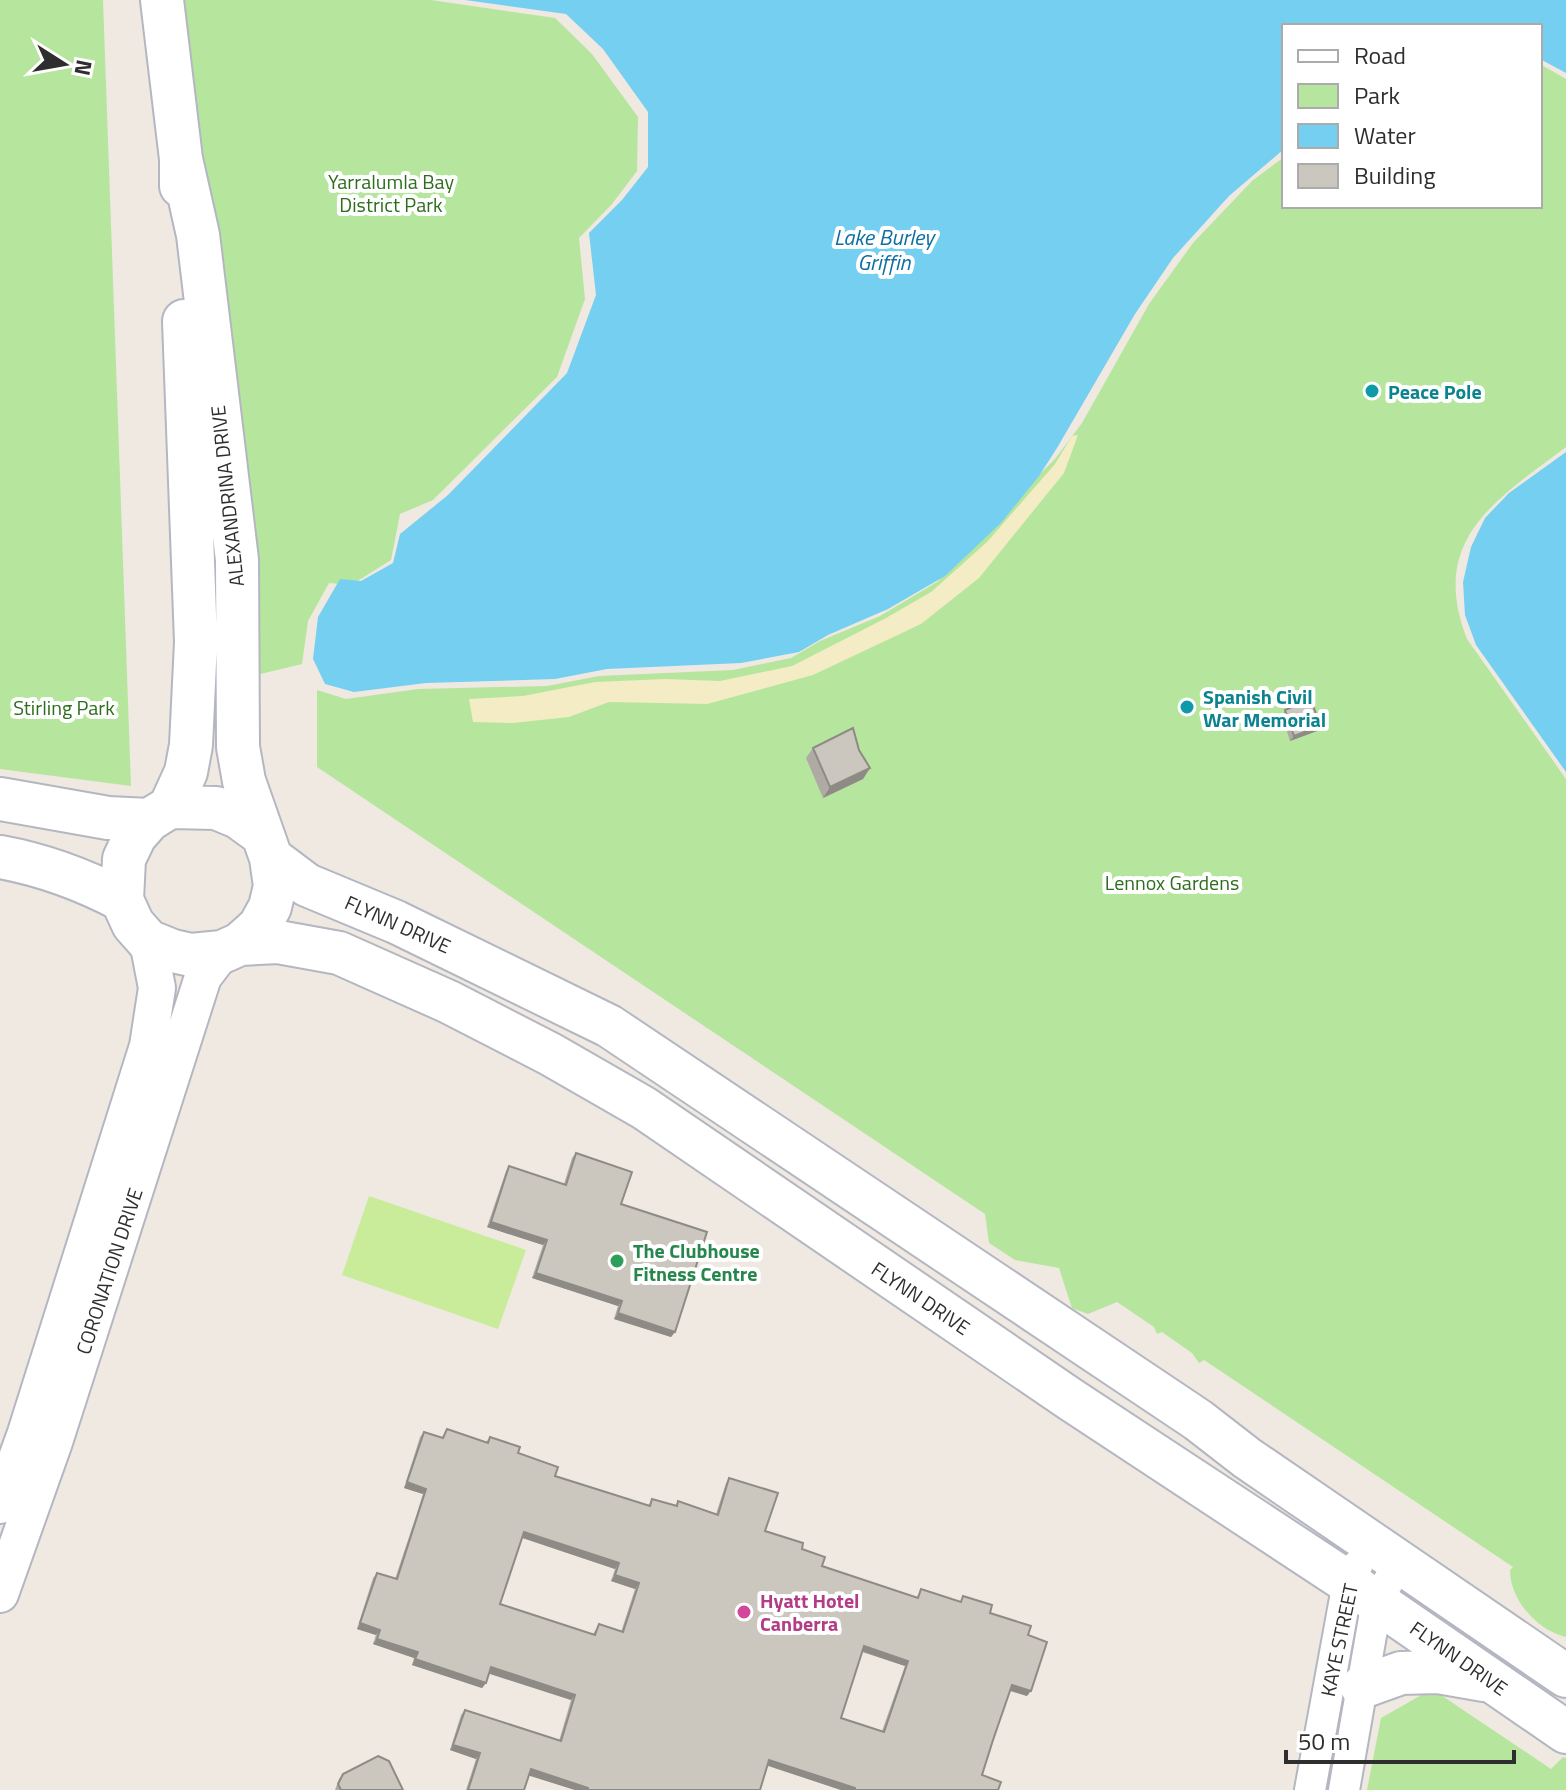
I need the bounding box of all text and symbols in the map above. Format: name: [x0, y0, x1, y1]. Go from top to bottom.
north arrow: [24, 24, 104, 104]
legend: [1282, 24, 1542, 208]
text: Road: [1354, 37, 1406, 73]
text: N: [65, 57, 102, 79]
text: Park: [1354, 77, 1400, 113]
text: Water: [1354, 117, 1416, 153]
text: Building: [1354, 157, 1436, 193]
park label: Yarralumla Bay District Park: [328, 166, 454, 220]
water label: Lake Burley Griffin: [834, 220, 937, 279]
place label: Peace Pole: [1388, 376, 1482, 407]
marker: Peace Pole: [1363, 382, 1381, 400]
street label: ALEXANDRINA DRIVE: [202, 404, 252, 588]
place label: Spanish Civil War Memorial: [1203, 681, 1326, 735]
park label: Stirling Park: [13, 692, 115, 723]
marker: Spanish Civil War Memorial: [1178, 698, 1196, 716]
park label: Lennox Gardens: [1105, 867, 1239, 898]
street label: FLYNN DRIVE: [340, 887, 456, 961]
street label: CORONATION DRIVE: [67, 1184, 151, 1358]
place label: The Clubhouse Fitness Centre: [633, 1235, 760, 1289]
marker: The Clubhouse Fitness Centre: [608, 1252, 626, 1270]
street label: FLYNN DRIVE: [865, 1253, 977, 1343]
street label: KAYE STREET: [1312, 1580, 1366, 1699]
place label: Hyatt Hotel Canberra: [760, 1585, 860, 1639]
marker: Hyatt Hotel Canberra: [735, 1603, 753, 1621]
street label: FLYNN DRIVE: [1404, 1613, 1514, 1703]
scale bar: [1286, 1714, 1514, 1764]
text: 50 m: [1298, 1723, 1350, 1759]

